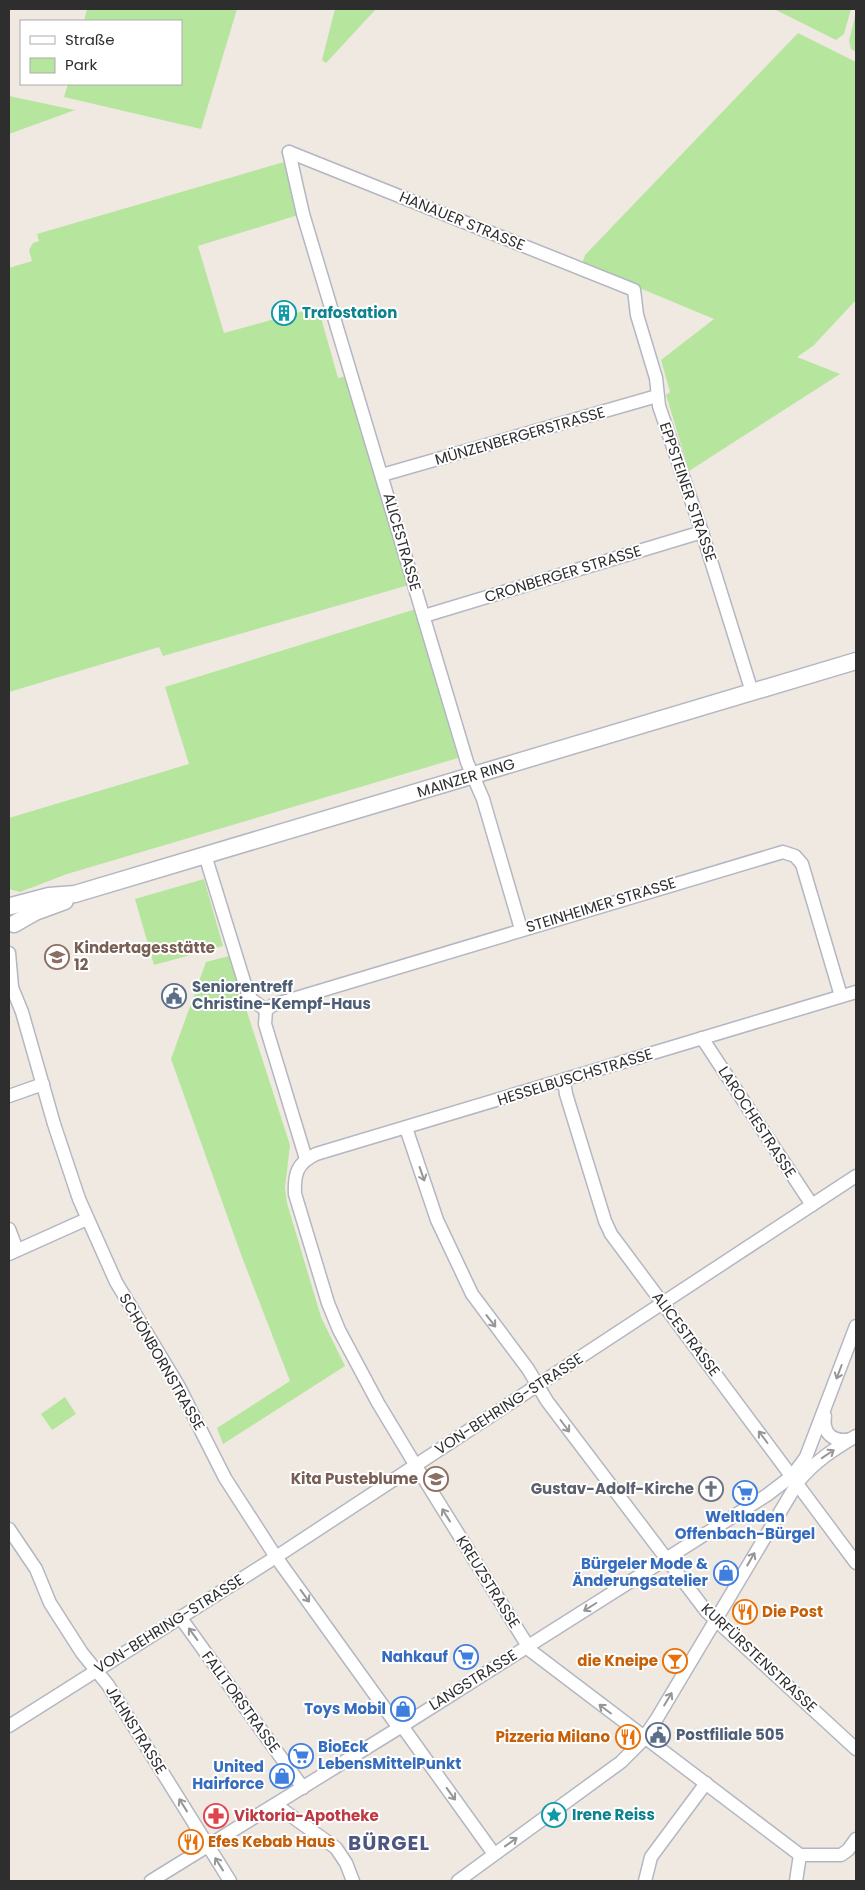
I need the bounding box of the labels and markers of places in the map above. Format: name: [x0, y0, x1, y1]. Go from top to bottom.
building icon: Trafostation: [271, 300, 297, 326]
place label: Trafostation: [302, 302, 397, 323]
place label: Kindertagesstätte 12: [74, 937, 215, 975]
school or university icon: Kindertagesstätte 12: [44, 944, 70, 970]
place label: Seniorentreff Christine-Kempf-Haus: [192, 976, 371, 1014]
public building icon: Seniorentreff Christine-Kempf-Haus: [161, 983, 187, 1009]
school or university icon: Kita Pusteblume: [423, 1466, 449, 1492]
place label: Kita Pusteblume: [291, 1468, 418, 1489]
church icon: Gustav-Adolf-Kirche: [698, 1476, 724, 1502]
place label: Gustav-Adolf-Kirche: [531, 1478, 694, 1499]
supermarket icon: Weltladen Offenbach-Bürgel: [732, 1480, 758, 1506]
place label: Weltladen Offenbach-Bürgel: [675, 1506, 815, 1544]
place label: Bürgeler Mode & Änderungsatelier: [572, 1553, 709, 1591]
shop icon: Bürgeler Mode & Änderungsatelier: [713, 1560, 739, 1586]
restaurant icon: Die Post: [732, 1599, 758, 1625]
place label: Die Post: [762, 1601, 823, 1622]
supermarket icon: Nahkauf: [453, 1644, 479, 1670]
place label: Nahkauf: [381, 1646, 449, 1667]
bar icon: die Kneipe: [662, 1648, 688, 1674]
place label: die Kneipe: [577, 1650, 658, 1671]
shop icon: Toys Mobil: [390, 1696, 416, 1722]
place label: Toys Mobil: [304, 1698, 386, 1719]
public building icon: Postfiliale 505: [645, 1722, 671, 1748]
restaurant icon: Pizzeria Milano: [615, 1724, 641, 1750]
place label: Postfiliale 505: [676, 1724, 785, 1745]
place label: Pizzeria Milano: [495, 1726, 610, 1747]
place label: BioEck LebensMittelPunkt: [318, 1736, 461, 1774]
supermarket icon: BioEck LebensMittelPunkt: [288, 1743, 314, 1769]
place label: United Hairforce: [192, 1756, 264, 1794]
shop icon: United Hairforce: [269, 1763, 295, 1789]
place icon: Irene Reiss: [541, 1802, 567, 1828]
pharmacy icon: Viktoria-Apotheke: [203, 1803, 229, 1829]
place label: Irene Reiss: [572, 1804, 655, 1825]
place label: Viktoria-Apotheke: [234, 1805, 379, 1826]
restaurant icon: Efes Kebab Haus: [178, 1829, 204, 1855]
place label: Efes Kebab Haus: [208, 1831, 335, 1852]

